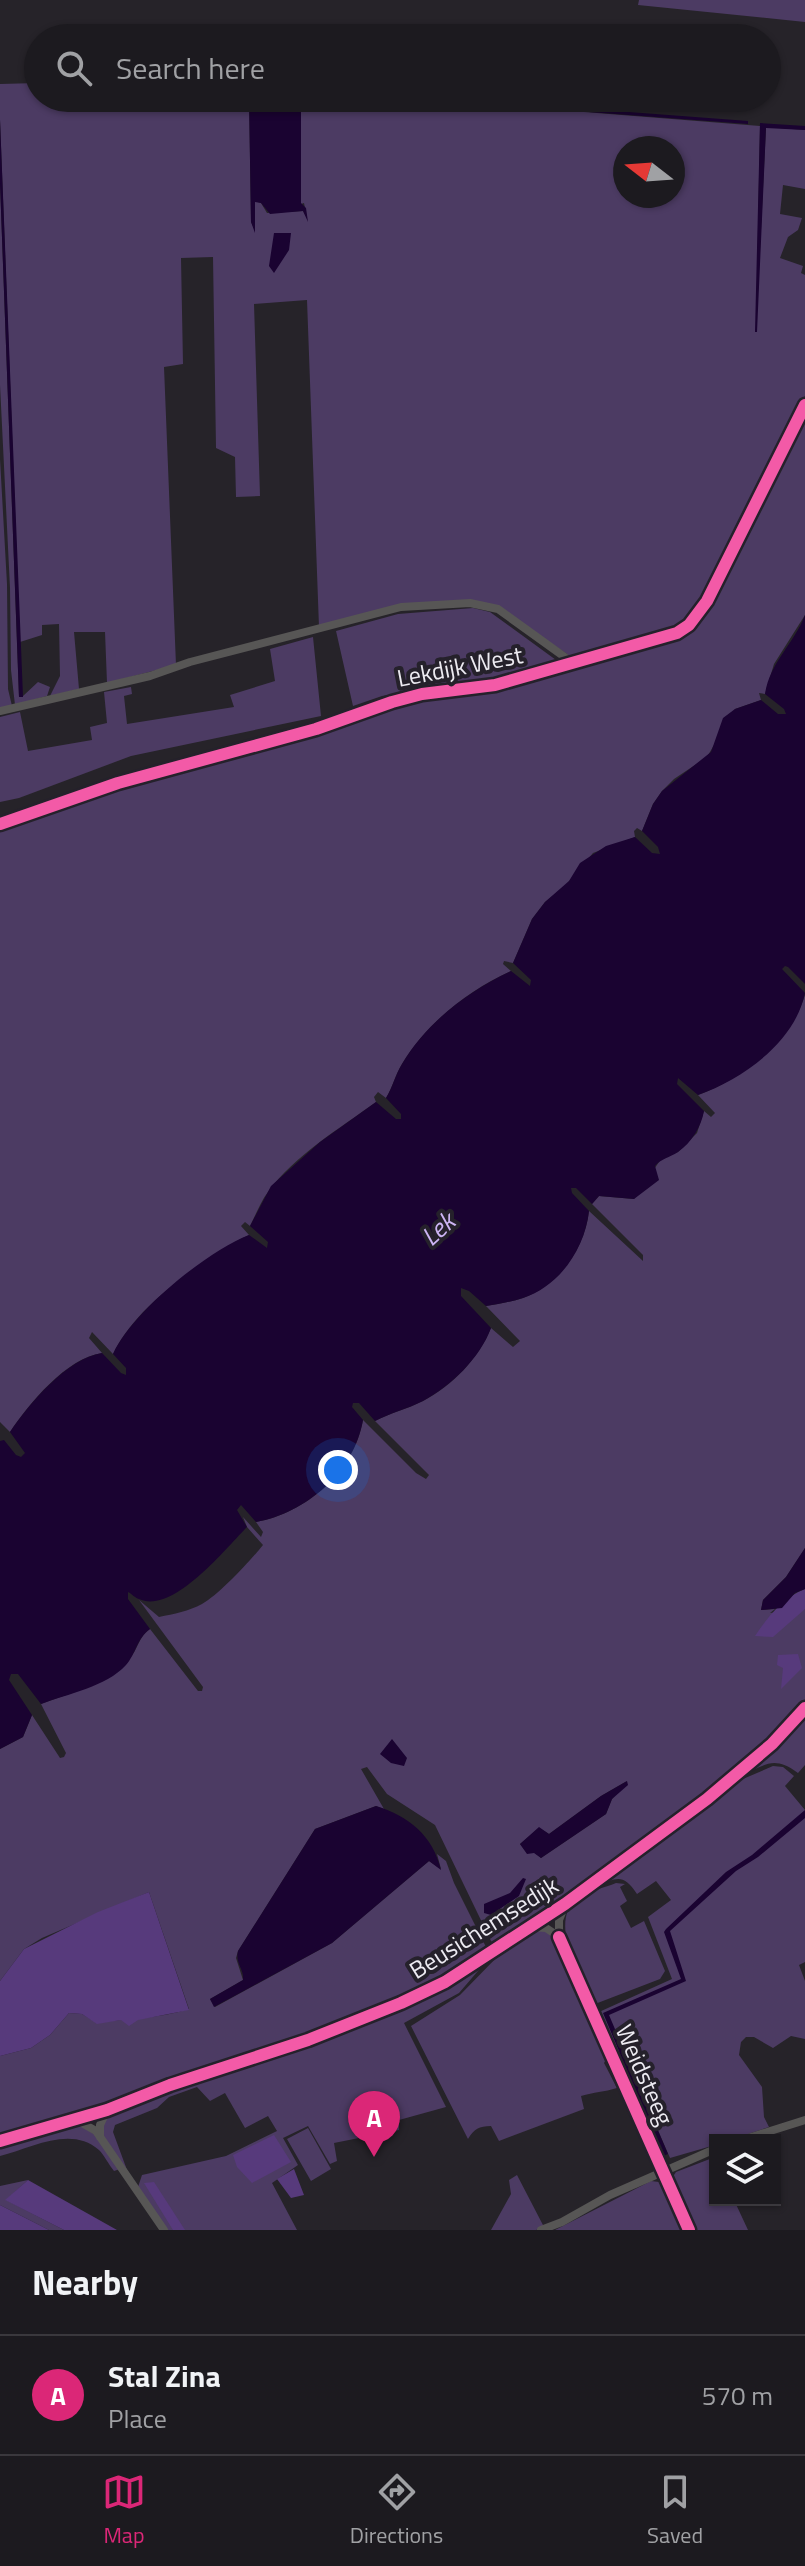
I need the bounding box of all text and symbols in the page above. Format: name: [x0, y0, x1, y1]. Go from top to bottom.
search box: [24, 24, 781, 112]
text: Search here: [116, 45, 265, 91]
icon: search: [52, 46, 96, 90]
north arrow: [613, 136, 685, 208]
street label: Lekdijk West: [394, 636, 526, 696]
water label: Lek: [412, 1200, 466, 1255]
your location: [318, 1450, 358, 1490]
street label: Beusichemsedijk: [402, 1867, 565, 1987]
street label: Weidsteeg: [607, 2018, 683, 2131]
pin: A: [348, 2091, 400, 2157]
map controls: [709, 2134, 781, 2206]
button: layers: [709, 2134, 781, 2206]
text: Nearby: [32, 2256, 138, 2308]
text: Stal Zina: [108, 2353, 221, 2399]
text: A: [50, 2376, 66, 2415]
text: 570 m: [702, 2376, 773, 2415]
text: Place: [108, 2399, 167, 2438]
tab: Map: [102, 2470, 146, 2552]
tab: Directions: [350, 2470, 443, 2552]
tab: Saved: [647, 2470, 703, 2552]

